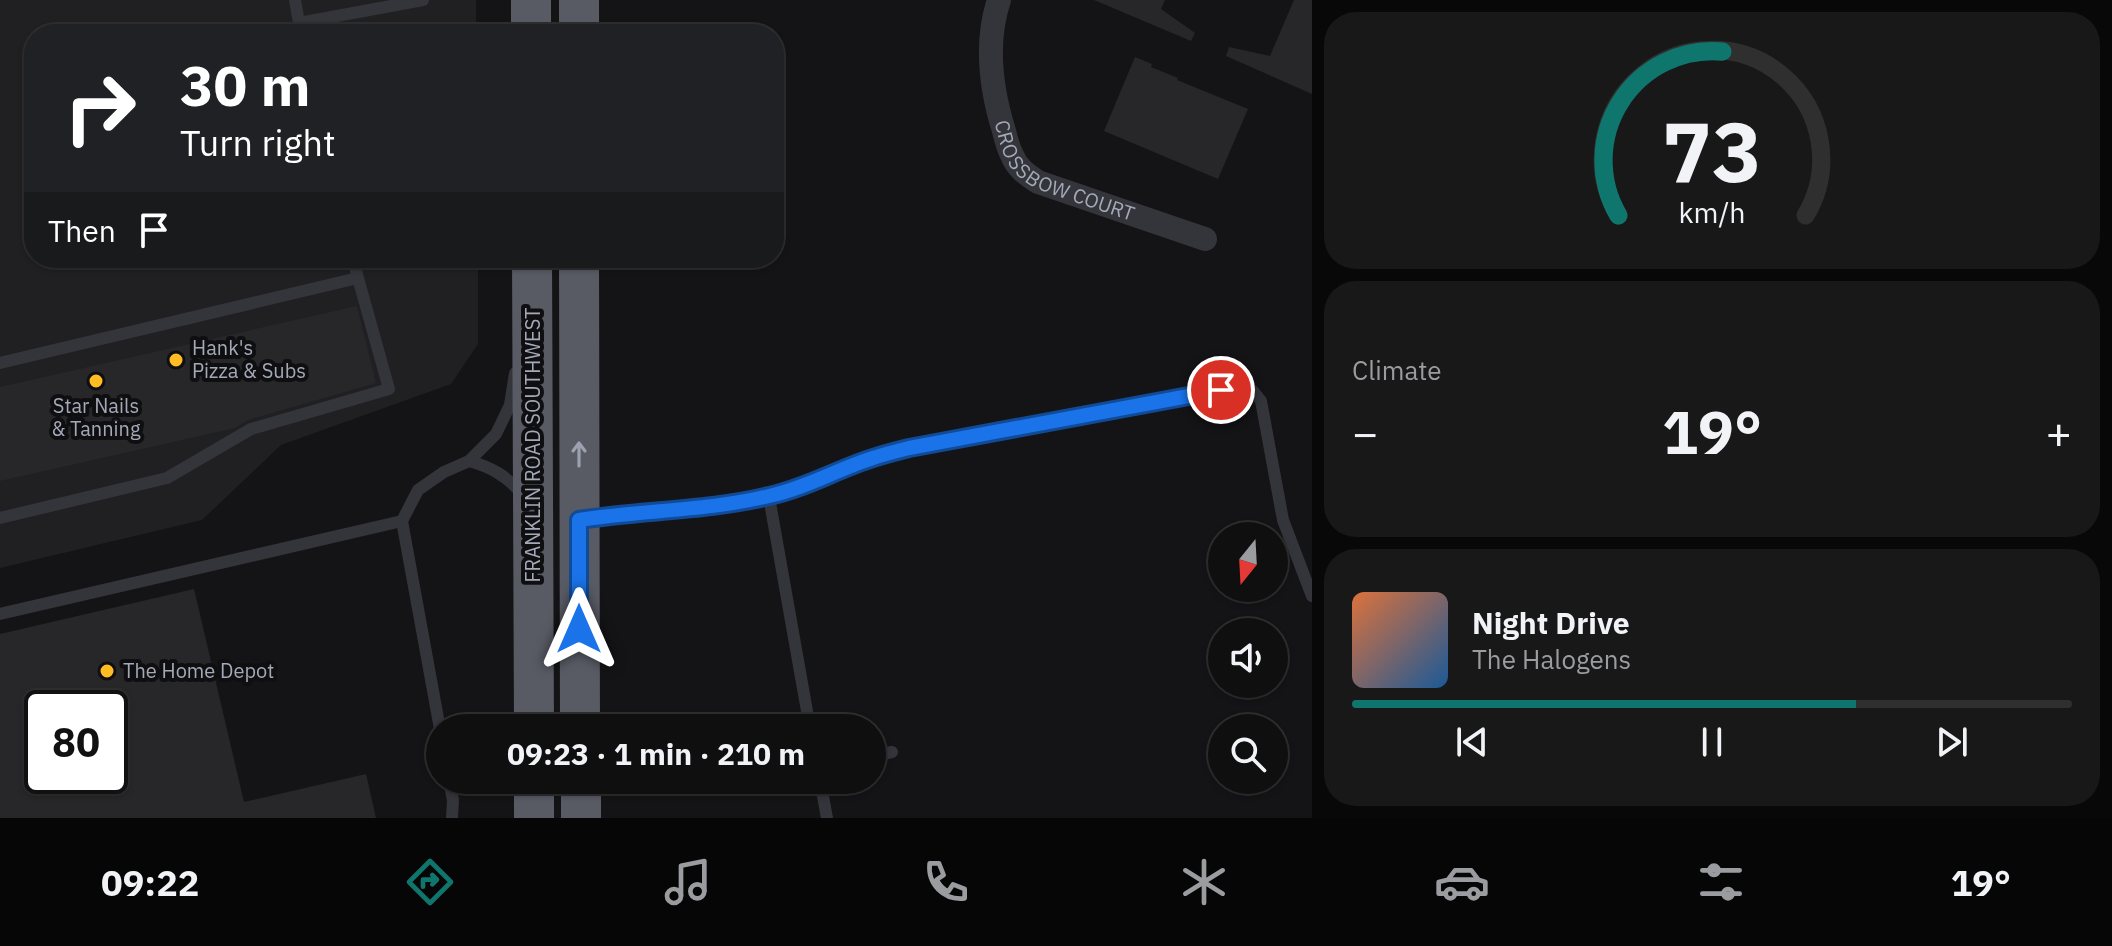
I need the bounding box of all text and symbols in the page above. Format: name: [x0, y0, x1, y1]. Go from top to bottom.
text: 30 m: [180, 49, 310, 121]
icon: right: [48, 56, 152, 160]
text: 73: [1662, 97, 1762, 205]
street label: CROSSBOW COURT: [988, 116, 1138, 227]
text: Turn right: [180, 119, 336, 166]
text: km/h: [1678, 195, 1746, 232]
icon: arrive: [132, 208, 176, 252]
text: Then: [48, 211, 116, 250]
street label: FRANKLIN ROAD SOUTHWEST: [519, 307, 546, 583]
place label: Hank's Pizza & Subs: [192, 334, 306, 384]
marker: Hank's Pizza & Subs: [167, 351, 185, 369]
text: Climate: [1352, 353, 1442, 387]
pin: [1187, 356, 1255, 424]
icon: arrive: [1199, 368, 1243, 412]
marker: Star Nails & Tanning: [87, 372, 105, 390]
place label: Star Nails & Tanning: [52, 392, 141, 442]
text: 19°: [1662, 392, 1762, 471]
text: −: [1352, 404, 1378, 461]
text: +: [2046, 404, 2072, 461]
one-way arrow: [571, 441, 587, 468]
north arrow: [1208, 522, 1288, 602]
map controls: [1208, 522, 1288, 794]
position arrow: [537, 587, 621, 671]
text: Night Drive: [1472, 603, 1630, 642]
button: sound: [1208, 618, 1288, 698]
text: The Halogens: [1472, 642, 1631, 676]
place label: The Home Depot: [123, 657, 274, 684]
marker: The Home Depot: [98, 662, 116, 680]
speed limit sign: 80: [24, 690, 128, 794]
button: search: [1208, 714, 1288, 794]
icon: previous: [1450, 720, 1494, 764]
icon: pause: [1690, 720, 1734, 764]
icon: next: [1930, 720, 1974, 764]
text: 09:23 · 1 min · 210 m: [507, 734, 805, 773]
icon: directions: [402, 854, 458, 910]
icon: music: [660, 854, 716, 910]
icon: phone: [918, 854, 974, 910]
icon: climate: [1176, 854, 1232, 910]
icon: car: [1434, 854, 1490, 910]
icon: filters: [1693, 854, 1749, 910]
text: 09:22: [101, 859, 199, 906]
text: 19°: [1951, 859, 2011, 906]

